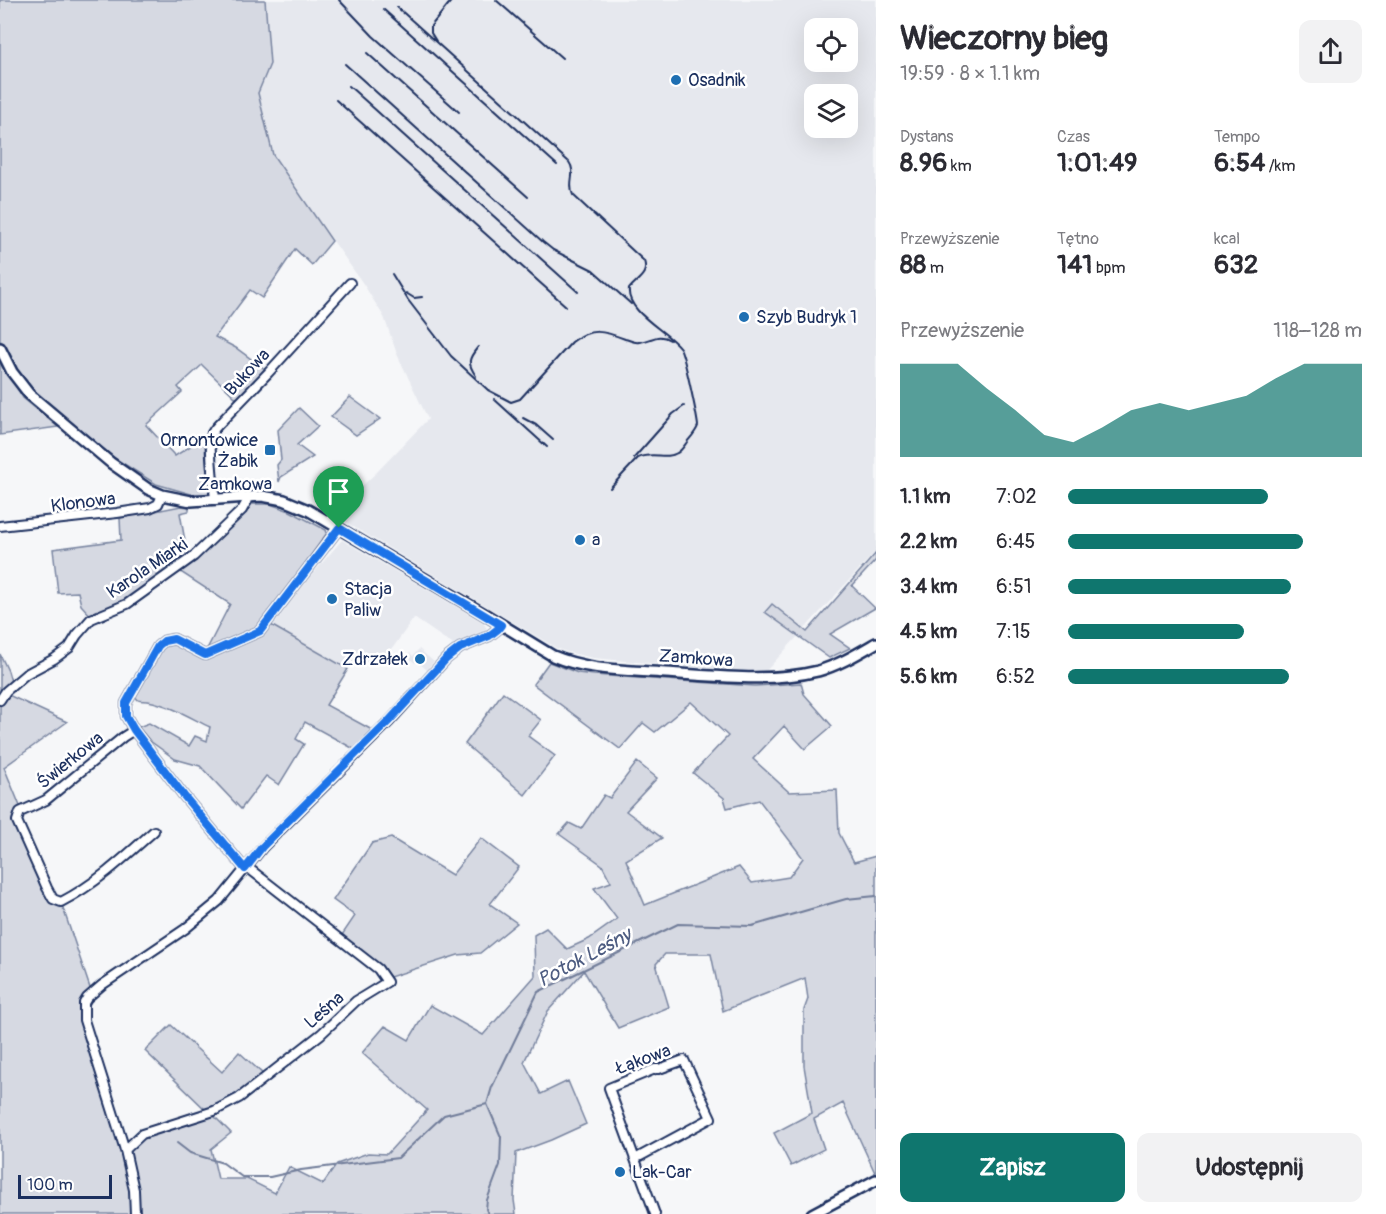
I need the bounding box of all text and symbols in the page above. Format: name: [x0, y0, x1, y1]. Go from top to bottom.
map controls: [804, 18, 858, 138]
button: locate: [804, 18, 858, 72]
text: Wieczorny bieg: [900, 18, 1108, 59]
button: share: [1299, 20, 1362, 83]
text: 19:59 · 8 × 1.1 km: [900, 61, 1040, 86]
place label: Osadnik: [688, 69, 746, 92]
marker: Osadnik: [669, 73, 683, 87]
button: layers: [804, 84, 858, 138]
text: Dystans: [900, 127, 953, 147]
text: Czas: [1057, 127, 1090, 147]
text: Tempo: [1214, 127, 1260, 147]
text: 8.96: [900, 147, 947, 179]
text: 1:01:49: [1057, 147, 1137, 179]
text: 6:54: [1214, 147, 1265, 179]
text: km: [947, 156, 972, 176]
text: /km: [1265, 156, 1295, 176]
text: Przewyższenie: [900, 229, 999, 249]
text: Tętno: [1057, 229, 1099, 249]
text: kcal: [1214, 229, 1240, 249]
text: 88: [900, 249, 926, 281]
text: 141: [1057, 249, 1092, 281]
text: 632: [1214, 249, 1258, 281]
text: m: [926, 258, 944, 278]
text: bpm: [1092, 258, 1126, 278]
place label: Szyb Budryk 1: [756, 306, 857, 329]
marker: Szyb Budryk 1: [737, 310, 751, 324]
text: Przewyższenie: [900, 318, 1024, 343]
text: 118–128 m: [1273, 318, 1362, 343]
street label: Bukowa: [220, 344, 275, 401]
place label: Ornontowice Żabik: [160, 429, 258, 473]
marker: Ornontowice Żabik: [263, 443, 277, 457]
pin: [313, 466, 364, 528]
street label: Zamkowa: [198, 473, 272, 496]
icon: arrive: [322, 475, 355, 508]
text: 1.1 km: [900, 484, 950, 509]
text: 7:02: [996, 484, 1037, 509]
street label: Klonowa: [49, 487, 117, 518]
place label: a: [592, 529, 600, 552]
text: 2.2 km: [900, 529, 957, 554]
text: 6:45: [996, 529, 1035, 554]
street label: Karola Miarki: [102, 533, 192, 604]
marker: a: [573, 533, 587, 547]
text: 3.4 km: [900, 574, 958, 599]
text: 6:51: [996, 574, 1032, 599]
place label: Stacja Paliw: [344, 578, 392, 622]
marker: Stacja Paliw: [325, 592, 339, 606]
text: 4.5 km: [900, 619, 957, 644]
text: 7:15: [996, 619, 1031, 644]
street label: Zamkowa: [658, 644, 734, 673]
place label: Zdrzałek: [342, 648, 408, 671]
marker: Zdrzałek: [413, 652, 427, 666]
text: 5.6 km: [900, 664, 957, 689]
text: 6:52: [996, 664, 1035, 689]
street label: Świerkowa: [32, 727, 108, 794]
water label: Potok Leśny: [533, 921, 638, 993]
street label: Leśna: [300, 987, 349, 1034]
street label: Łąkowa: [611, 1039, 674, 1080]
button: Zapisz: [900, 1133, 1125, 1202]
button: Udostępnij: [1137, 1133, 1362, 1202]
place label: Lak-Car: [632, 1161, 692, 1184]
marker: Lak-Car: [613, 1165, 627, 1179]
scale bar: [18, 1172, 112, 1200]
text: 100 m: [27, 1175, 73, 1195]

